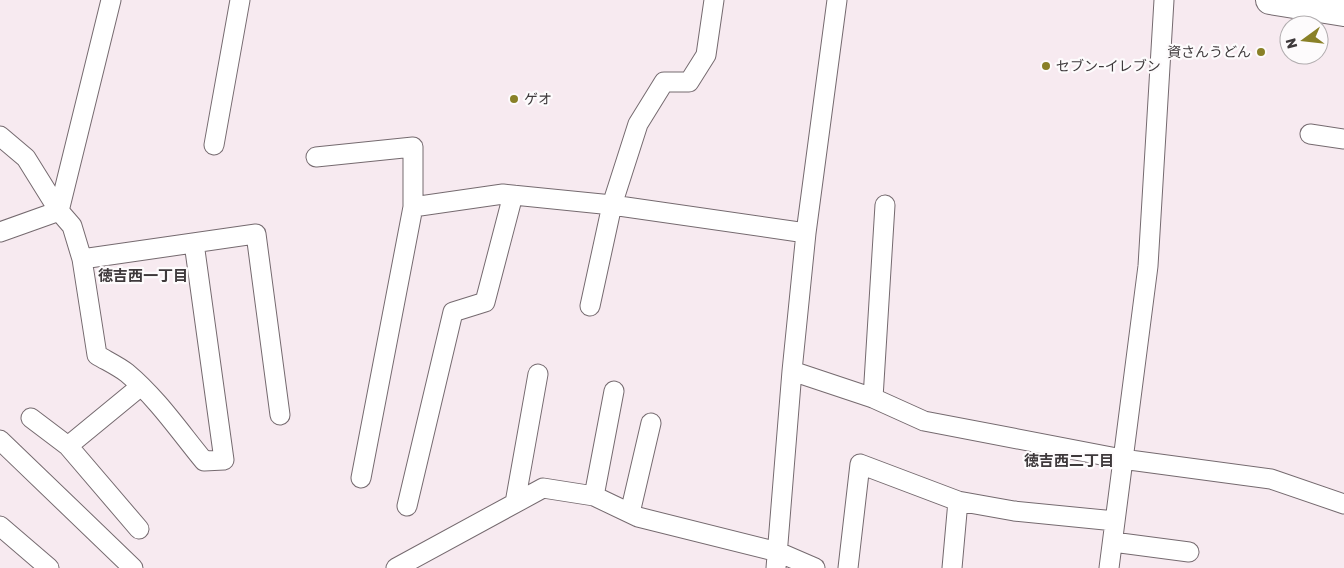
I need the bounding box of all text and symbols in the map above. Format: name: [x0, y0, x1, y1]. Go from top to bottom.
north arrow: [1279, 15, 1329, 65]
text: N: [1282, 36, 1301, 50]
place label: 資さんうどん: [1167, 44, 1251, 61]
marker: 資さんうどん: [1255, 46, 1267, 58]
place label: セブン-イレブン: [1056, 58, 1161, 75]
marker: セブン-イレブン: [1040, 60, 1052, 72]
place label: ゲオ: [524, 91, 552, 108]
marker: ゲオ: [508, 93, 520, 105]
district label: 徳吉西一丁目: [98, 267, 188, 285]
district label: 徳吉西二丁目: [1024, 452, 1114, 470]

